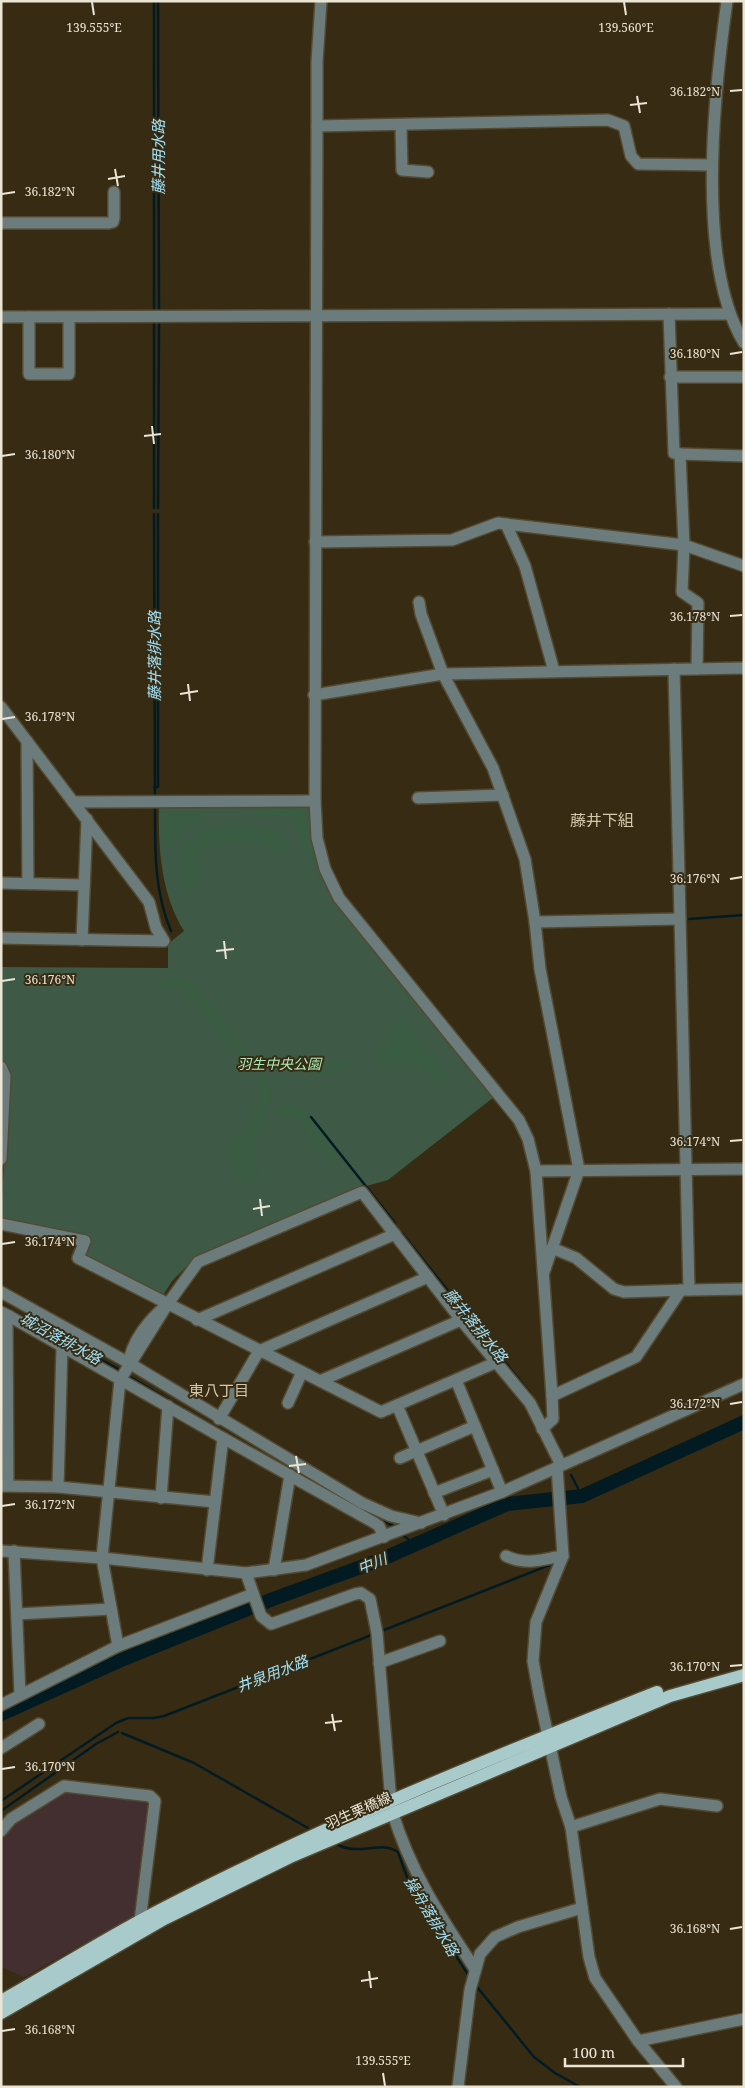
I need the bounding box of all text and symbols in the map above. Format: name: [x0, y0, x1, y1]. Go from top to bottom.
text: 139.555°E: [66, 19, 122, 36]
text: 139.560°E: [598, 19, 654, 36]
text: 36.182°N: [670, 83, 720, 100]
water label: 藤井用水路: [148, 118, 168, 195]
text: 36.182°N: [25, 183, 75, 200]
text: 36.180°N: [670, 345, 720, 362]
text: 36.180°N: [25, 446, 75, 463]
text: 36.178°N: [670, 608, 720, 625]
water label: 藤井落排水路: [144, 609, 164, 701]
text: 36.178°N: [25, 708, 75, 725]
district label: 藤井下組: [570, 809, 634, 831]
text: 36.176°N: [670, 870, 720, 887]
text: 36.176°N: [25, 971, 75, 988]
park label: 羽生中央公園: [237, 1054, 323, 1073]
text: 36.174°N: [670, 1133, 720, 1150]
text: 36.174°N: [25, 1233, 75, 1250]
water label: 藤井落排水路: [440, 1284, 513, 1368]
water label: 城沼落排水路: [17, 1307, 107, 1370]
district label: 東八丁目: [189, 1380, 249, 1400]
text: 36.172°N: [670, 1395, 720, 1412]
text: 36.172°N: [25, 1496, 75, 1513]
water label: 中川: [354, 1547, 392, 1578]
water label: 井泉用水路: [233, 1650, 312, 1696]
text: 36.170°N: [670, 1658, 720, 1675]
text: 36.170°N: [25, 1758, 75, 1775]
street label: 羽生栗橋線: [322, 1787, 394, 1833]
water label: 操舟落排水路: [400, 1872, 465, 1961]
text: 36.168°N: [670, 1920, 720, 1937]
text: 36.168°N: [25, 2021, 75, 2038]
scale bar: [565, 2036, 682, 2068]
text: 100 m: [572, 2042, 615, 2062]
text: 139.555°E: [355, 2052, 411, 2069]

